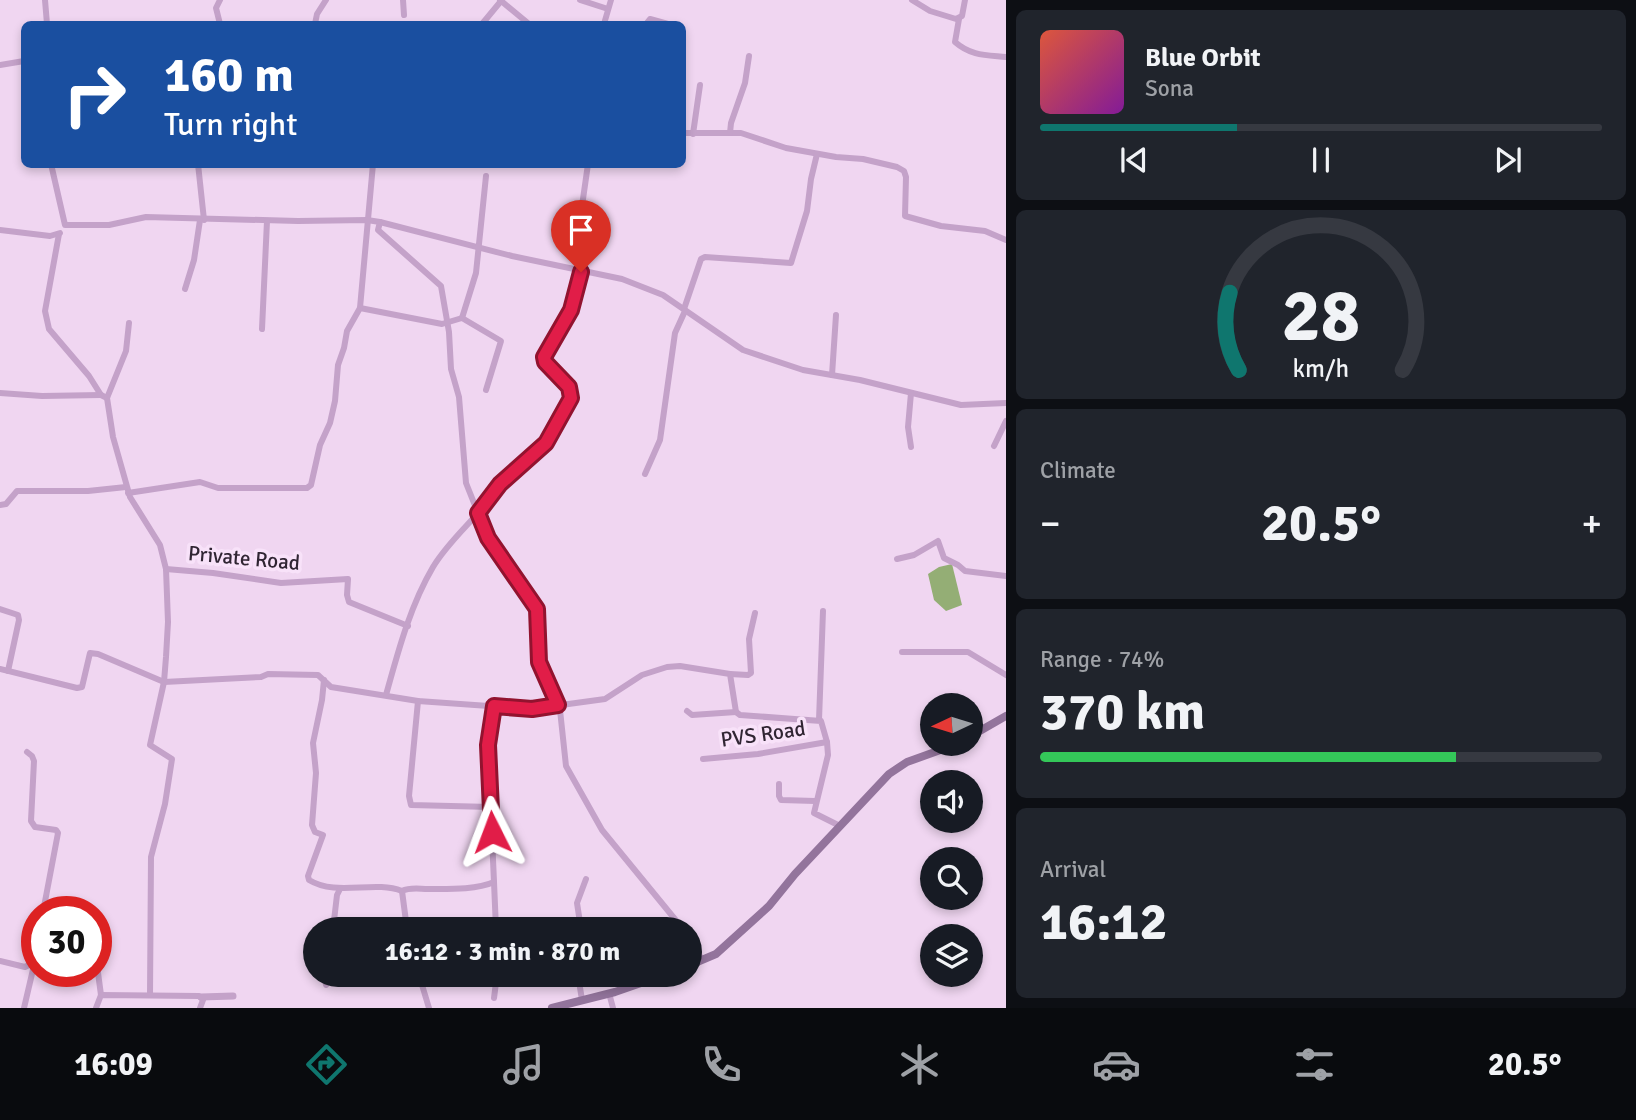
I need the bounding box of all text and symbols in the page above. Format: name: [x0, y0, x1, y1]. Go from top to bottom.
text: Blue Orbit: [1145, 42, 1261, 74]
text: 160 m: [164, 45, 294, 105]
icon: right: [49, 49, 140, 140]
text: Sona: [1145, 74, 1194, 103]
text: Turn right: [164, 105, 297, 144]
icon: previous: [1115, 141, 1153, 179]
icon: pause: [1302, 141, 1340, 179]
icon: next: [1489, 141, 1527, 179]
pin: [551, 200, 611, 272]
icon: arrive: [562, 211, 600, 249]
text: 28: [1282, 273, 1360, 362]
text: km/h: [1293, 353, 1349, 384]
text: Climate: [1040, 456, 1116, 485]
text: 20.5°: [1261, 491, 1381, 555]
text: −: [1040, 500, 1061, 547]
text: +: [1581, 500, 1602, 547]
street label: Private Road: [187, 540, 301, 576]
text: Range · 74%: [1040, 645, 1164, 674]
text: 370 km: [1040, 680, 1205, 744]
north arrow: [920, 693, 984, 756]
map controls: [920, 693, 983, 987]
street label: PVS Road: [719, 715, 807, 753]
button: sound: [920, 770, 983, 833]
position arrow: [455, 795, 529, 869]
button: search: [920, 847, 983, 910]
text: Arrival: [1040, 855, 1106, 884]
text: 16:12: [1040, 890, 1168, 954]
speed limit sign: 30: [21, 896, 112, 987]
button: layers: [920, 924, 983, 987]
text: 16:12 · 3 min · 870 m: [385, 936, 620, 968]
icon: directions: [302, 1040, 351, 1089]
icon: music: [499, 1040, 548, 1089]
icon: phone: [697, 1040, 746, 1089]
icon: climate: [895, 1040, 944, 1089]
icon: car: [1092, 1040, 1141, 1089]
icon: filters: [1290, 1040, 1339, 1089]
text: 16:09: [74, 1045, 153, 1084]
text: 20.5°: [1488, 1045, 1562, 1084]

